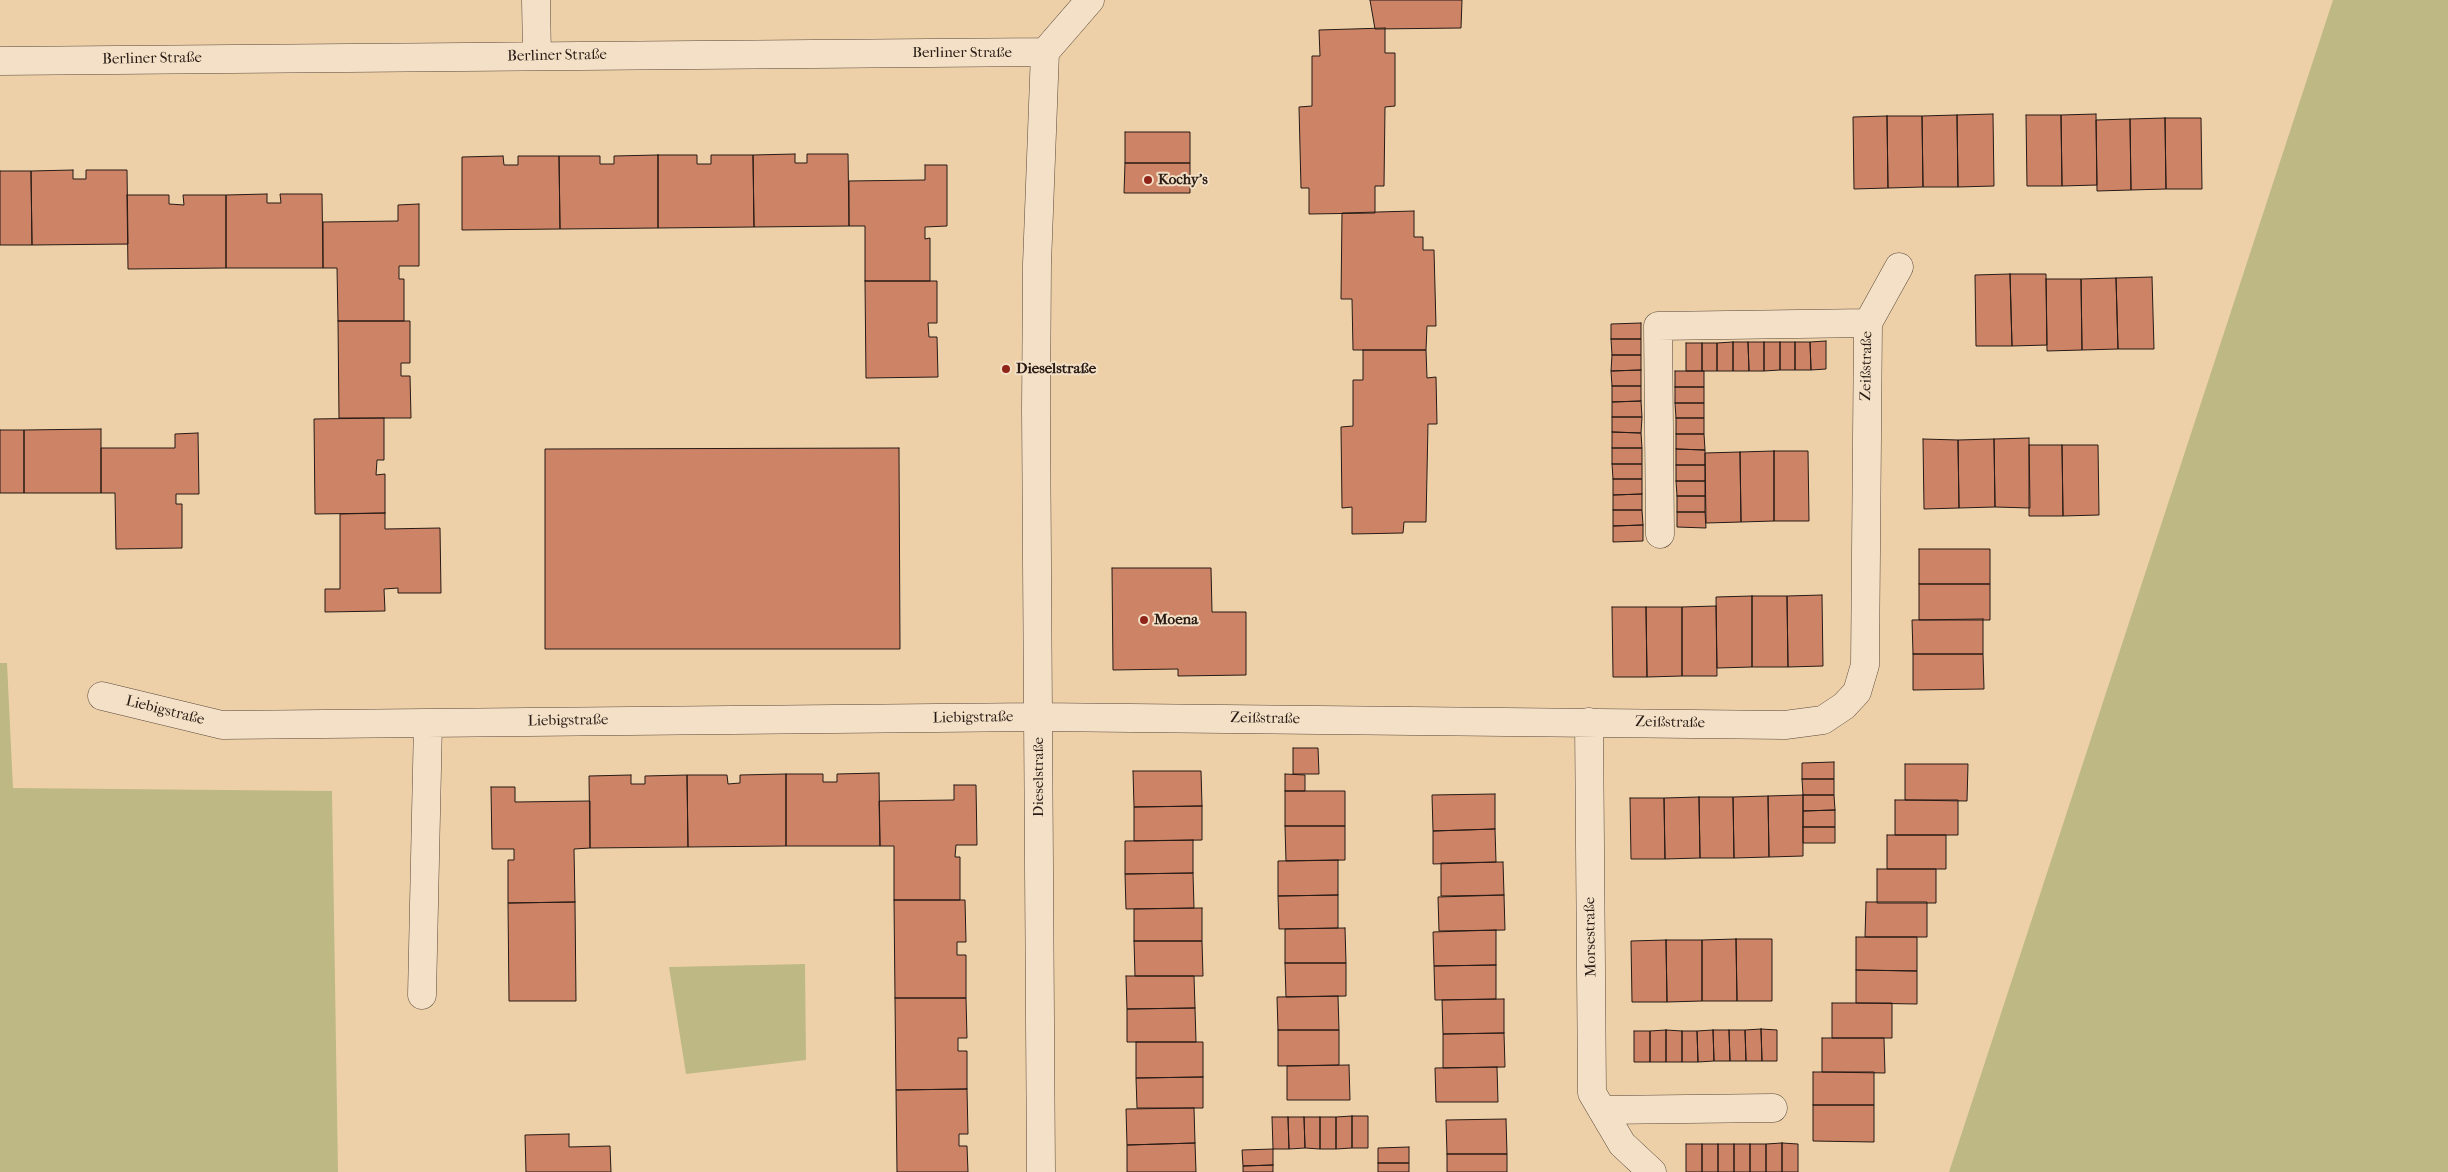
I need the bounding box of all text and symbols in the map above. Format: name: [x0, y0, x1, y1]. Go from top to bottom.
street label: Berliner Straße: [912, 44, 1012, 62]
street label: Berliner Straße: [507, 46, 607, 66]
street label: Berliner Straße: [102, 49, 202, 69]
place label: Kochy's: [1158, 171, 1208, 189]
marker: Kochy's: [1142, 174, 1154, 186]
street label: Zeißstraße: [1857, 331, 1877, 401]
place label: Dieselstraße: [1016, 360, 1096, 378]
marker: Dieselstraße: [1000, 363, 1012, 375]
place label: Moena: [1154, 611, 1198, 629]
marker: Moena: [1138, 614, 1150, 626]
street label: Liebigstraße: [124, 692, 206, 730]
street label: Liebigstraße: [932, 708, 1014, 728]
street label: Zeißstraße: [1230, 709, 1300, 729]
street label: Liebigstraße: [527, 711, 609, 731]
street label: Zeißstraße: [1635, 713, 1705, 733]
street label: Dieselstraße: [1030, 737, 1048, 817]
street label: Morsestraße: [1581, 897, 1601, 977]

